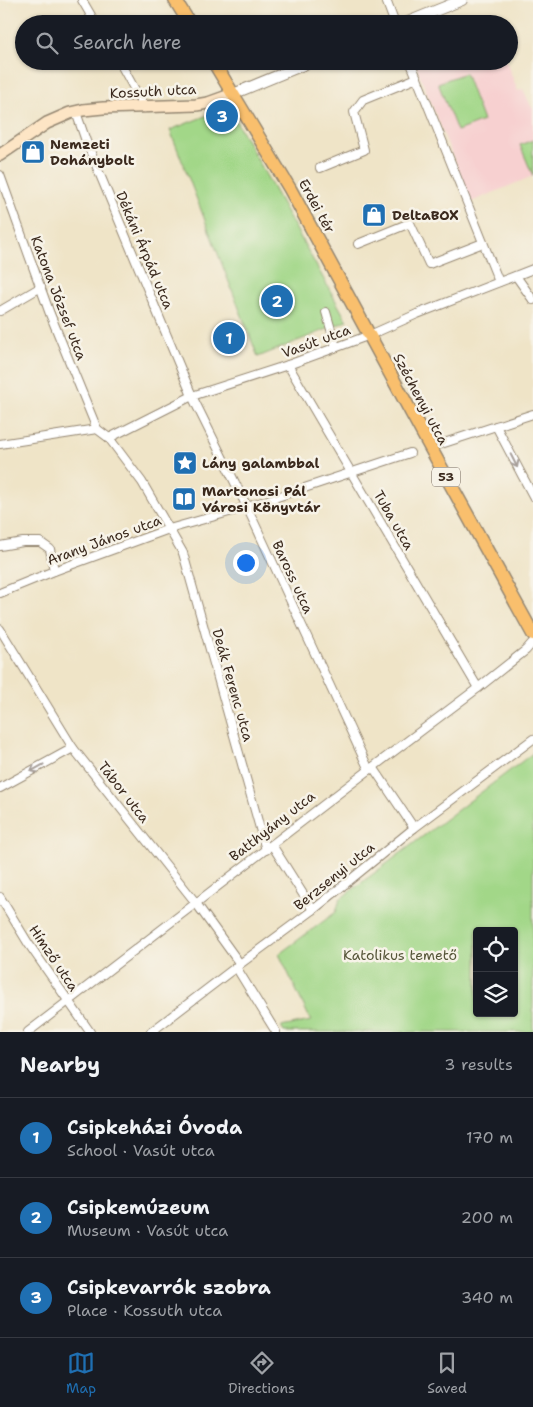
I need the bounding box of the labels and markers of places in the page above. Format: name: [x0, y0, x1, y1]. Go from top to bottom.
pin: 3: [206, 97, 238, 135]
place label: Nemzeti Dohánybolt: [50, 135, 135, 169]
shop icon: Nemzeti Dohánybolt: [20, 139, 46, 165]
shop icon: DeltaBOX: [361, 202, 387, 228]
place label: DeltaBOX: [392, 206, 459, 224]
pin: 2: [261, 282, 293, 320]
pin: 1: [213, 319, 245, 357]
place icon: Lány galambbal: [172, 450, 198, 476]
place label: Lány galambbal: [202, 454, 319, 472]
place label: Martonosi Pál Városi Könyvtár: [202, 482, 321, 516]
library icon: Martonosi Pál Városi Könyvtár: [171, 486, 197, 512]

